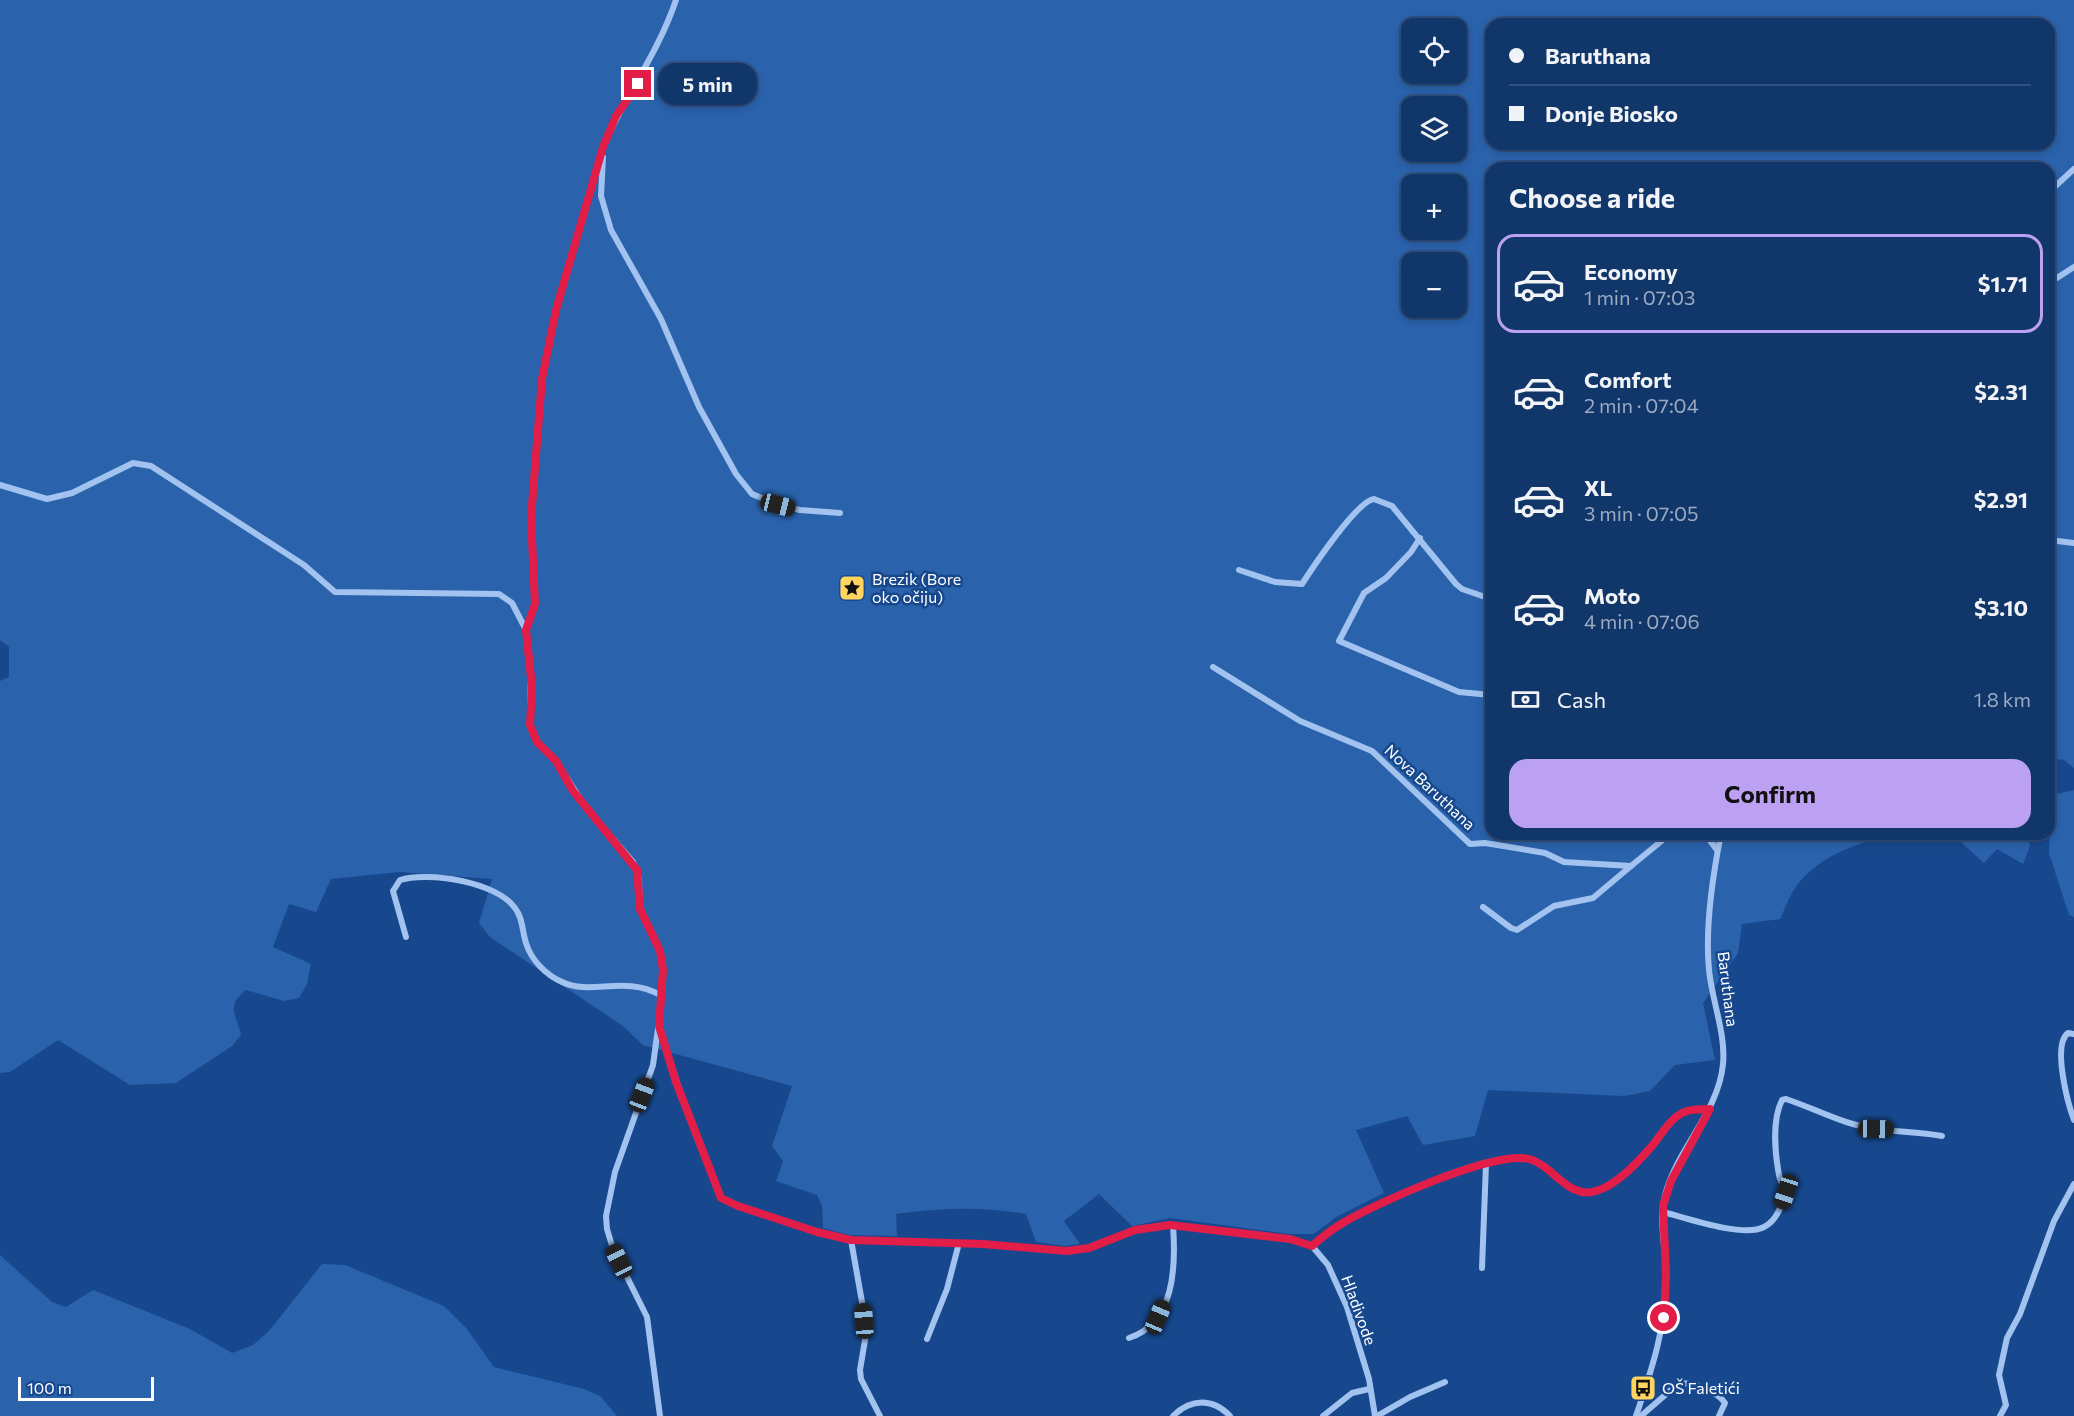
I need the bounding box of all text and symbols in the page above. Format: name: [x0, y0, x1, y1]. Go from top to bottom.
map controls: [1401, 18, 1467, 318]
button: locate: [1401, 18, 1467, 84]
text: Baruthana: [1545, 42, 1651, 69]
callout: 5 min: [659, 63, 758, 105]
route end: [624, 70, 651, 97]
text: 5 min: [682, 72, 733, 96]
button: layers: [1401, 96, 1467, 162]
text: Donje Biosko: [1545, 100, 1678, 127]
button: +: [1401, 174, 1467, 240]
text: Choose a ride: [1509, 181, 1675, 214]
button: −: [1401, 252, 1467, 318]
icon: car: [1512, 257, 1566, 311]
text: Economy: [1584, 258, 1678, 285]
text: $1.71: [1978, 270, 2028, 297]
text: 1 min · 07:03: [1584, 285, 1695, 309]
icon: car: [1512, 365, 1566, 419]
text: Comfort: [1584, 366, 1672, 393]
text: $2.31: [1974, 378, 2028, 405]
text: 2 min · 07:04: [1584, 393, 1699, 417]
icon: car: [1512, 473, 1566, 527]
text: XL: [1584, 474, 1612, 501]
text: $2.91: [1974, 486, 2028, 513]
car: [758, 492, 798, 518]
text: 3 min · 07:05: [1584, 501, 1698, 525]
place label: Brezik (Bore oko očiju): [872, 569, 961, 606]
place icon: Brezik (Bore oko očiju): [837, 573, 867, 603]
icon: car: [1512, 581, 1566, 635]
text: Moto: [1584, 582, 1640, 609]
text: $3.10: [1974, 594, 2028, 621]
text: 4 min · 07:06: [1584, 609, 1700, 633]
icon: cash: [1509, 683, 1542, 716]
text: Cash: [1557, 686, 1606, 713]
text: 1.8 km: [1974, 687, 2031, 711]
street label: Nova Baruthana: [1381, 740, 1479, 833]
button: Confirm: [1509, 759, 2031, 828]
street label: Baruthana: [1714, 950, 1743, 1028]
car: [627, 1075, 657, 1115]
car: [1858, 1120, 1894, 1138]
car: [1772, 1172, 1800, 1212]
car: [603, 1241, 635, 1281]
street label: Hladivode: [1338, 1272, 1381, 1347]
car: [1143, 1297, 1173, 1337]
car: [854, 1302, 874, 1340]
route start: [1650, 1304, 1677, 1331]
bus stop icon: OŠ Faletići: [1628, 1373, 1658, 1403]
scale bar: [18, 1374, 154, 1402]
text: 100 m: [27, 1378, 72, 1397]
place label: OŠ Faletići: [1662, 1378, 1740, 1397]

